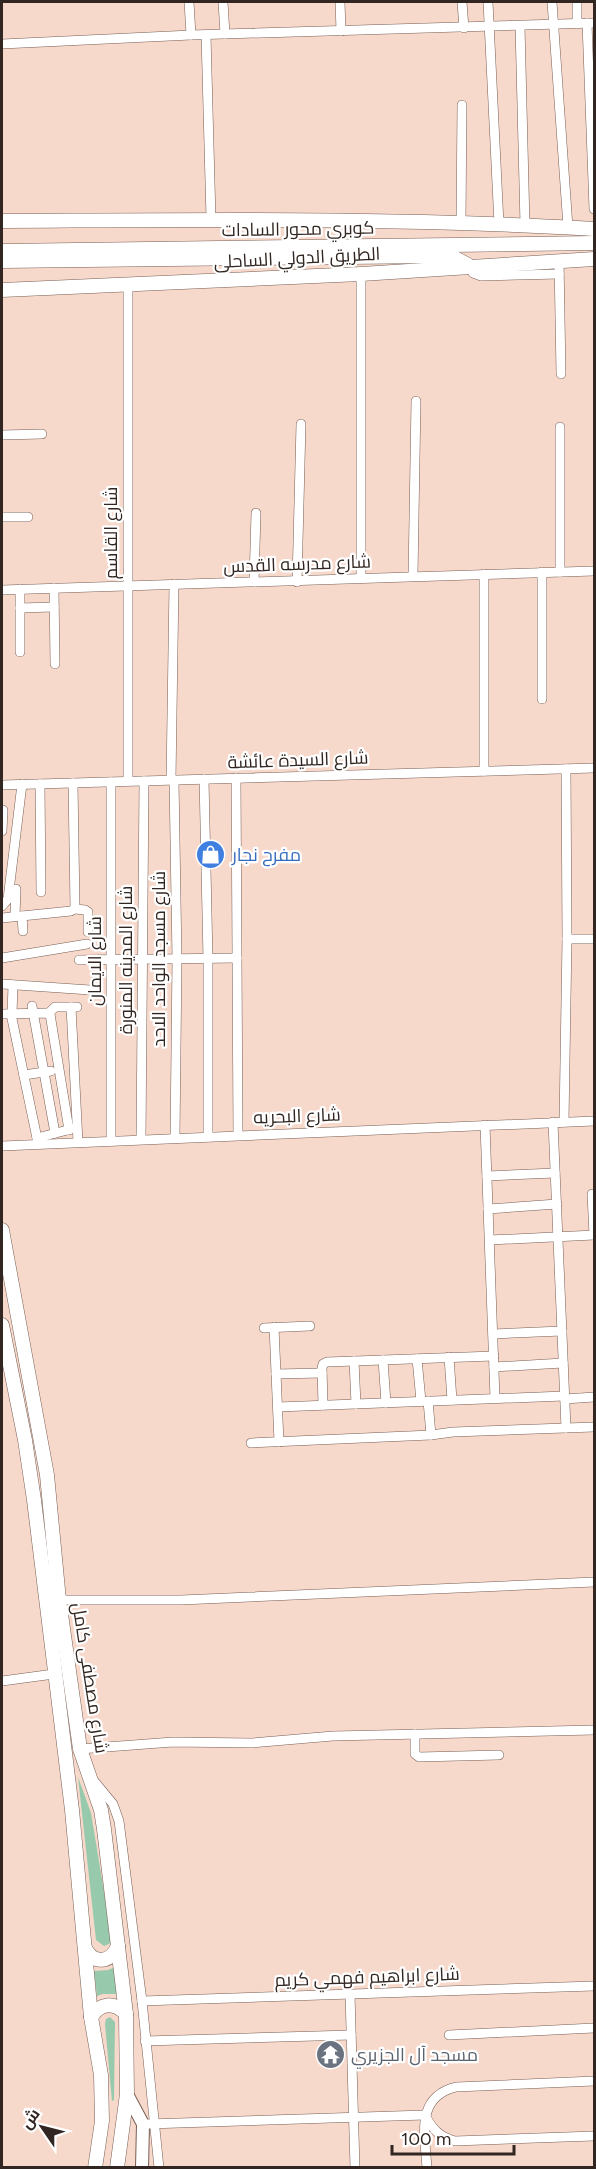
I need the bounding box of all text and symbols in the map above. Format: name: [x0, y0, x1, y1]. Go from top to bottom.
street label: كوبري محور السادات: [221, 217, 375, 244]
street label: الطريق الدولي الساحلى: [213, 243, 381, 276]
street label: شارع القاسم: [100, 487, 123, 579]
street label: شارع مدرسه القدس: [223, 550, 371, 579]
street label: شارع السيدة عائشة: [227, 747, 369, 774]
shop icon: مفرح نجار: [195, 839, 227, 871]
place label: مفرح نجار: [231, 844, 301, 867]
street label: شارع مسجد الواحد الاحد: [148, 871, 171, 1047]
street label: شارع المدينه المنورة: [115, 886, 138, 1034]
street label: شارع الايمان: [84, 916, 107, 1006]
street label: شارع البحريه: [253, 1103, 341, 1130]
street label: شارع مصطفى كامل: [66, 1601, 113, 1755]
street label: شارع ابراهيم فهمي كريم: [274, 1963, 460, 1994]
temple icon: مسجد آل الجزيري: [314, 2039, 346, 2071]
place label: مسجد آل الجزيري: [351, 2044, 478, 2069]
north arrow: [12, 2097, 72, 2157]
text: ش: [16, 2105, 44, 2133]
scale bar: [392, 2118, 514, 2156]
text: 100 m: [401, 2128, 451, 2150]

